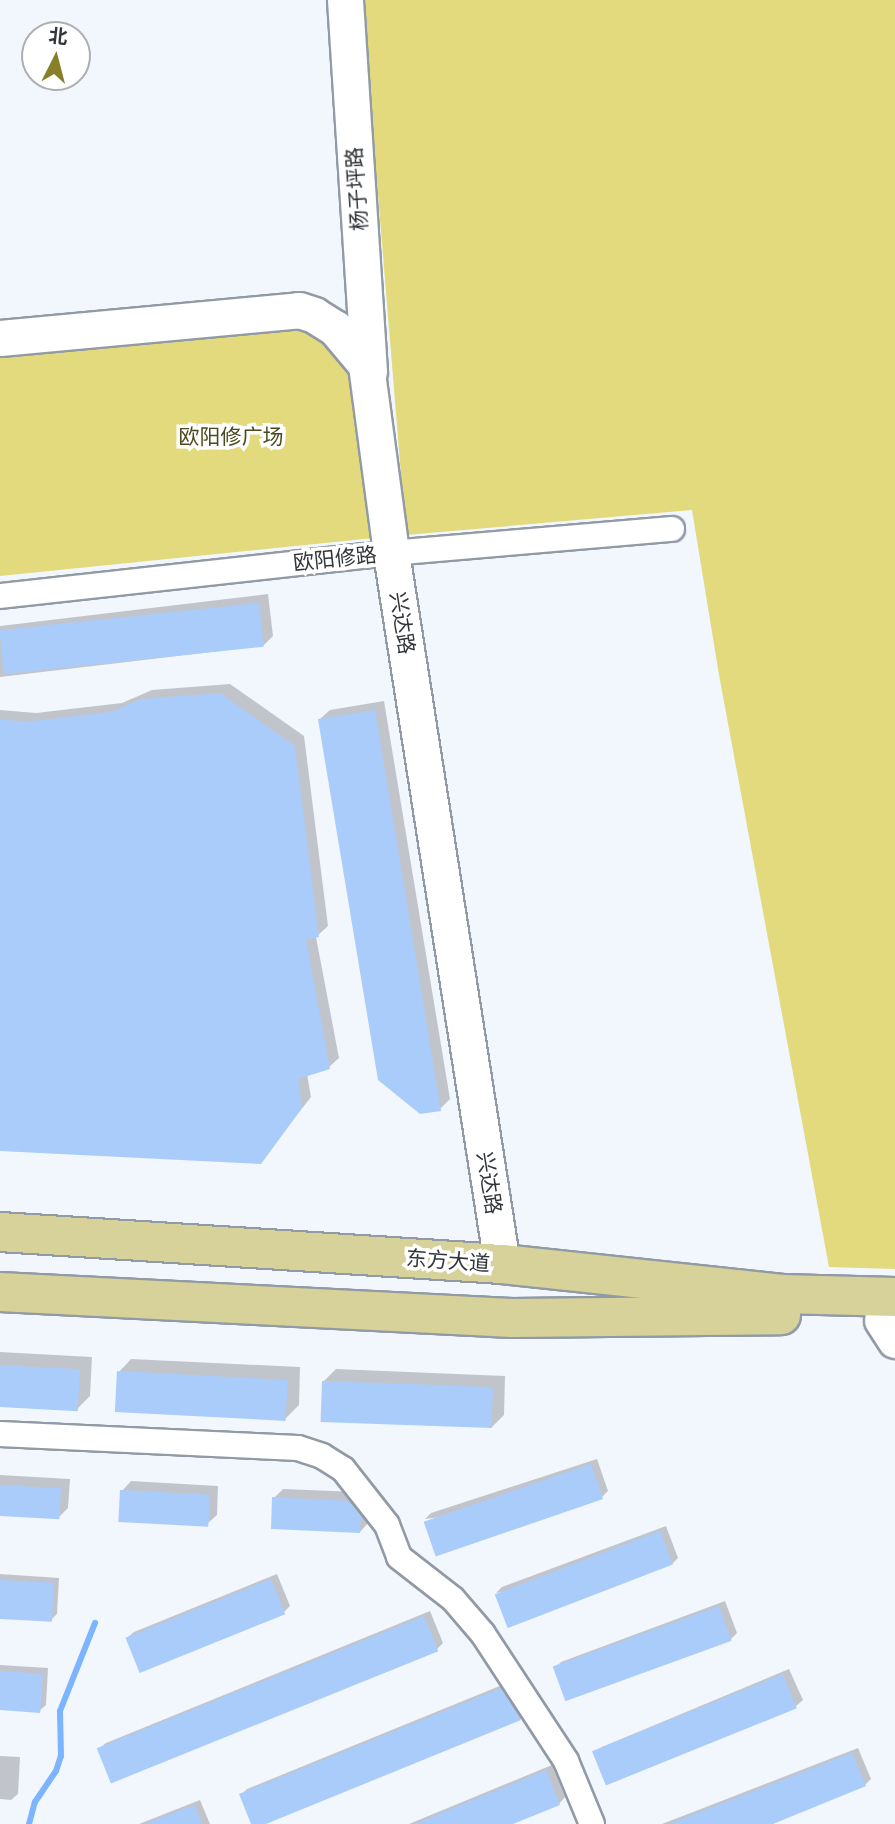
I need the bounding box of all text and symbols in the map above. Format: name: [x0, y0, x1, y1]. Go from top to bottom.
north arrow: [21, 21, 91, 91]
text: 北: [47, 24, 69, 49]
street label: 杨子坪路: [342, 146, 372, 232]
park label: 欧阳修广场: [179, 424, 283, 450]
street label: 欧阳修路: [292, 542, 378, 576]
street label: 兴达路: [385, 590, 419, 656]
street label: 兴达路: [472, 1150, 506, 1216]
street label: 东方大道: [405, 1246, 491, 1276]

